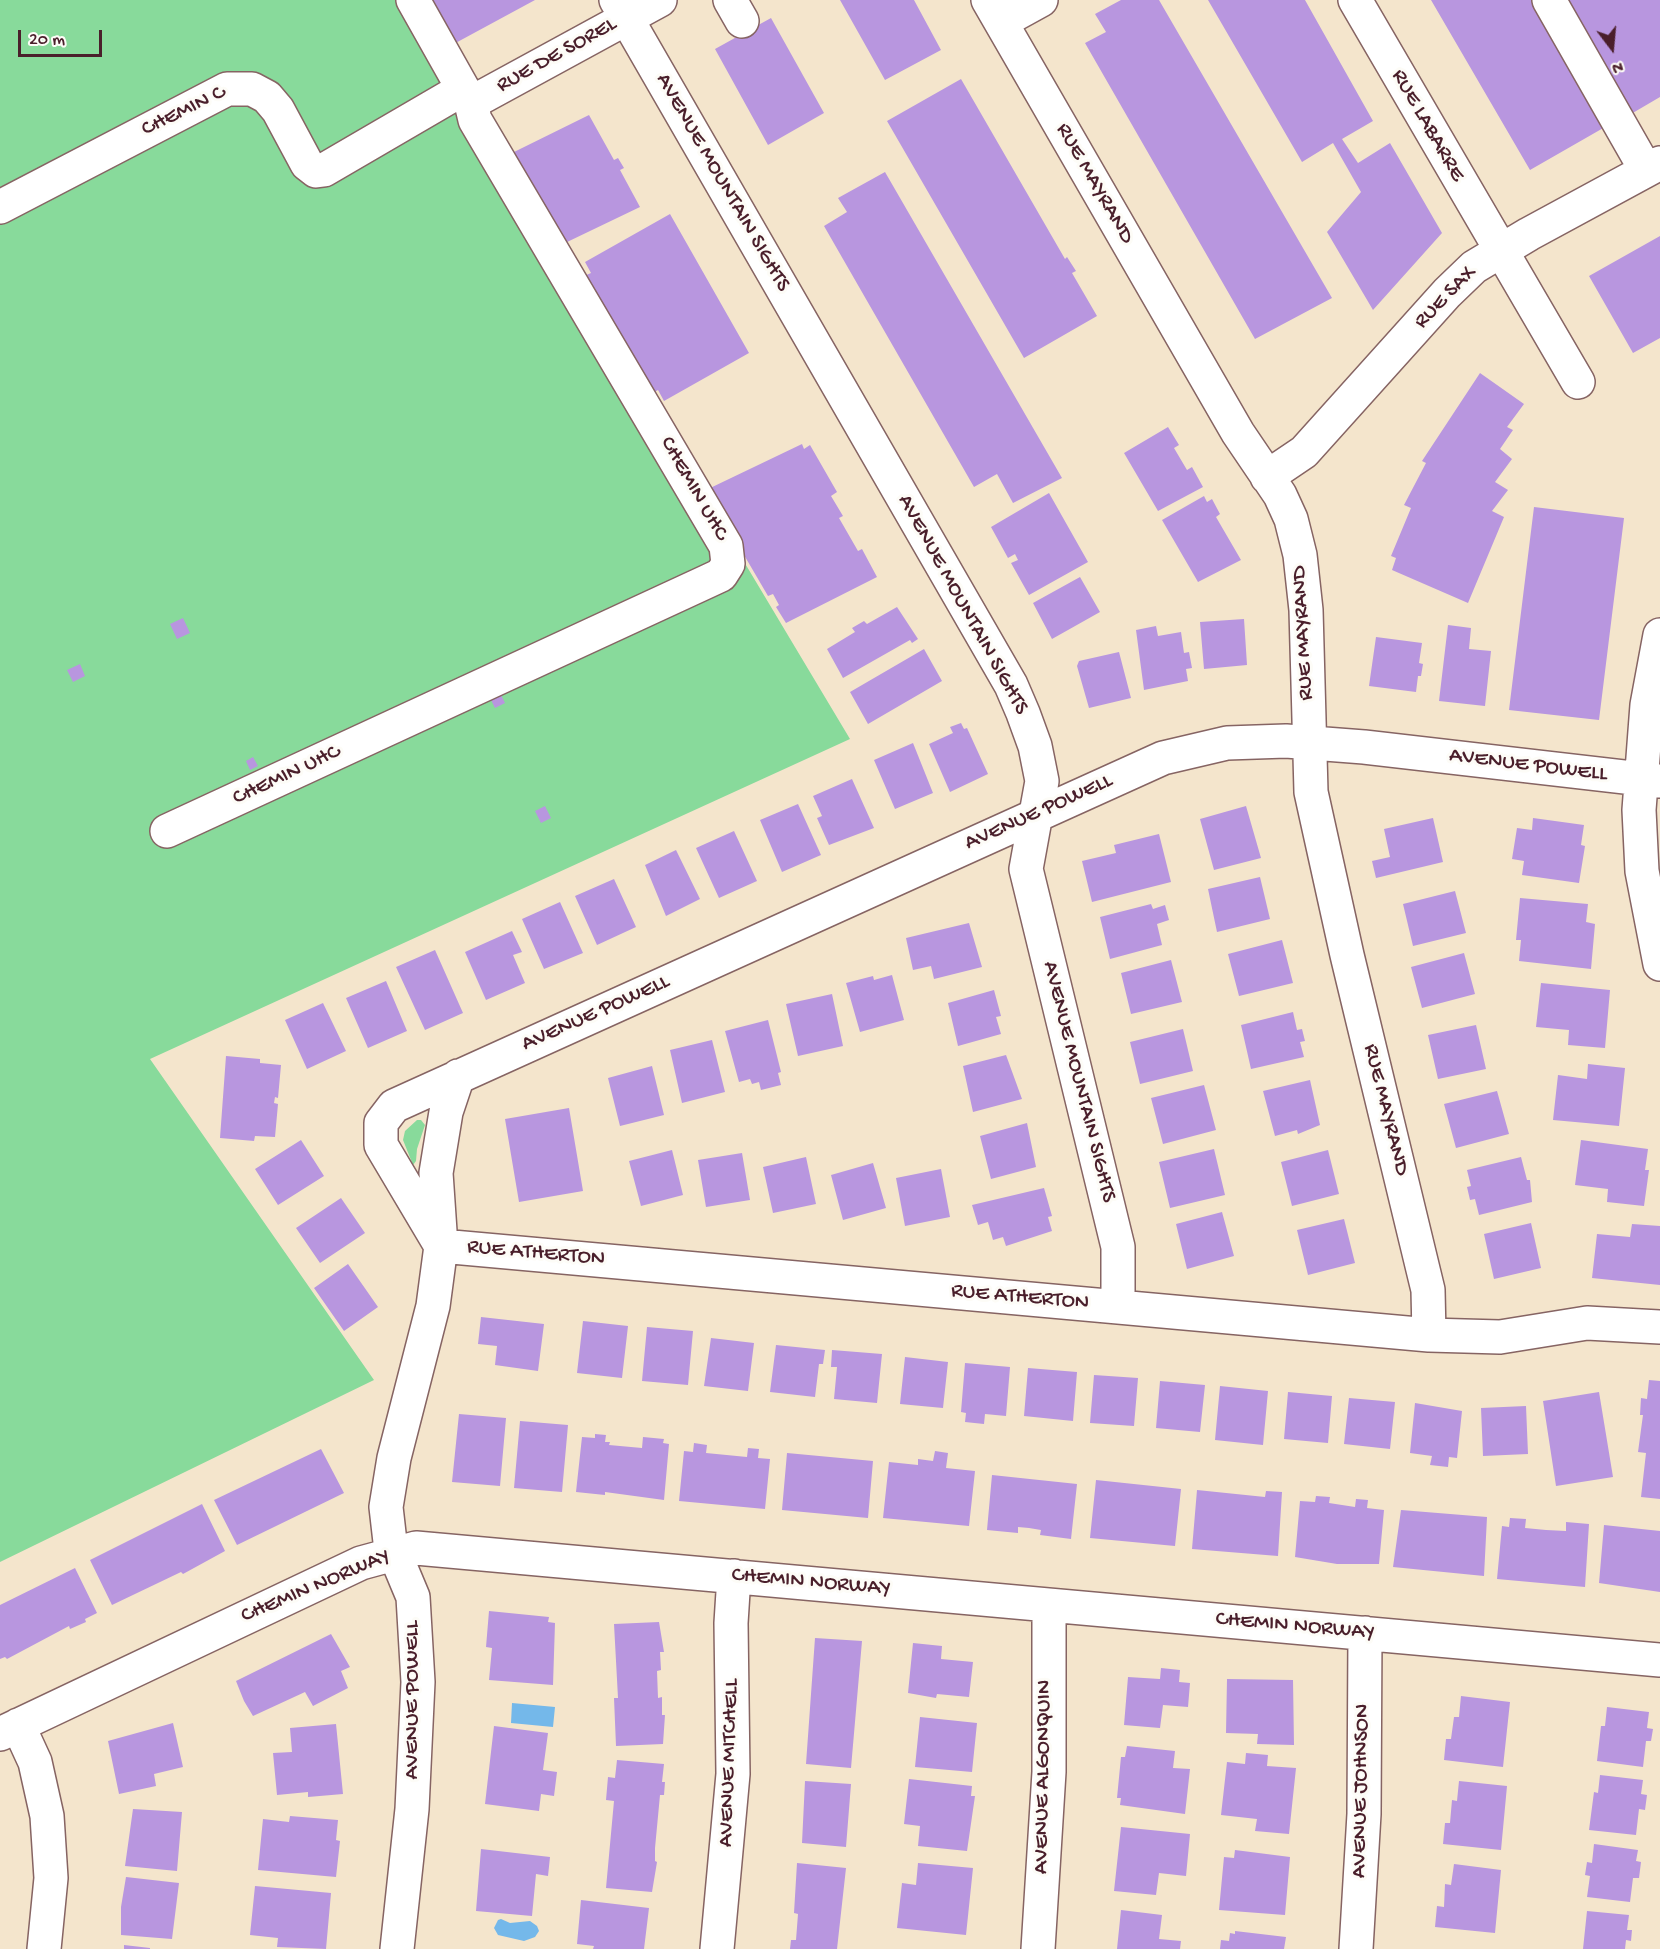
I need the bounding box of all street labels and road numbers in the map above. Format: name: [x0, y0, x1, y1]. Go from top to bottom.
street label: RUE DE SOREL: [492, 12, 622, 100]
street label: RUE LABARRE: [1384, 65, 1470, 187]
street label: AVENUE MOUNTAIN SIGHTS: [649, 69, 795, 297]
street label: CHEMIN C: [138, 80, 230, 144]
street label: RUE MAYRAND: [1049, 119, 1139, 249]
street label: RUE SAX: [1409, 261, 1483, 335]
street label: CHEMIN UHC: [653, 432, 733, 546]
street label: AVENUE MOUNTAIN SIGHTS: [890, 490, 1034, 720]
street label: RUE MAYRAND: [1287, 565, 1321, 701]
street label: CHEMIN UHC: [229, 740, 345, 812]
street label: AVENUE POWELL: [1448, 743, 1608, 789]
street label: AVENUE POWELL: [961, 769, 1117, 857]
street label: AVENUE MOUNTAIN SIGHTS: [1035, 959, 1121, 1205]
street label: AVENUE POWELL: [518, 970, 674, 1058]
street label: RUE MAYRAND: [1356, 1041, 1414, 1179]
street label: RUE ATHERTON: [466, 1235, 606, 1273]
street label: RUE ATHERTON: [950, 1279, 1090, 1317]
street label: CHEMIN NORWAY: [238, 1544, 394, 1630]
street label: CHEMIN NORWAY: [730, 1563, 892, 1603]
street label: CHEMIN NORWAY: [1214, 1607, 1376, 1647]
street label: AVENUE POWELL: [401, 1621, 427, 1779]
street label: AVENUE MITCHELL: [714, 1678, 746, 1848]
street label: AVENUE ALGONQUIN: [1029, 1680, 1059, 1874]
street label: AVENUE JOHNSON: [1347, 1704, 1377, 1878]

